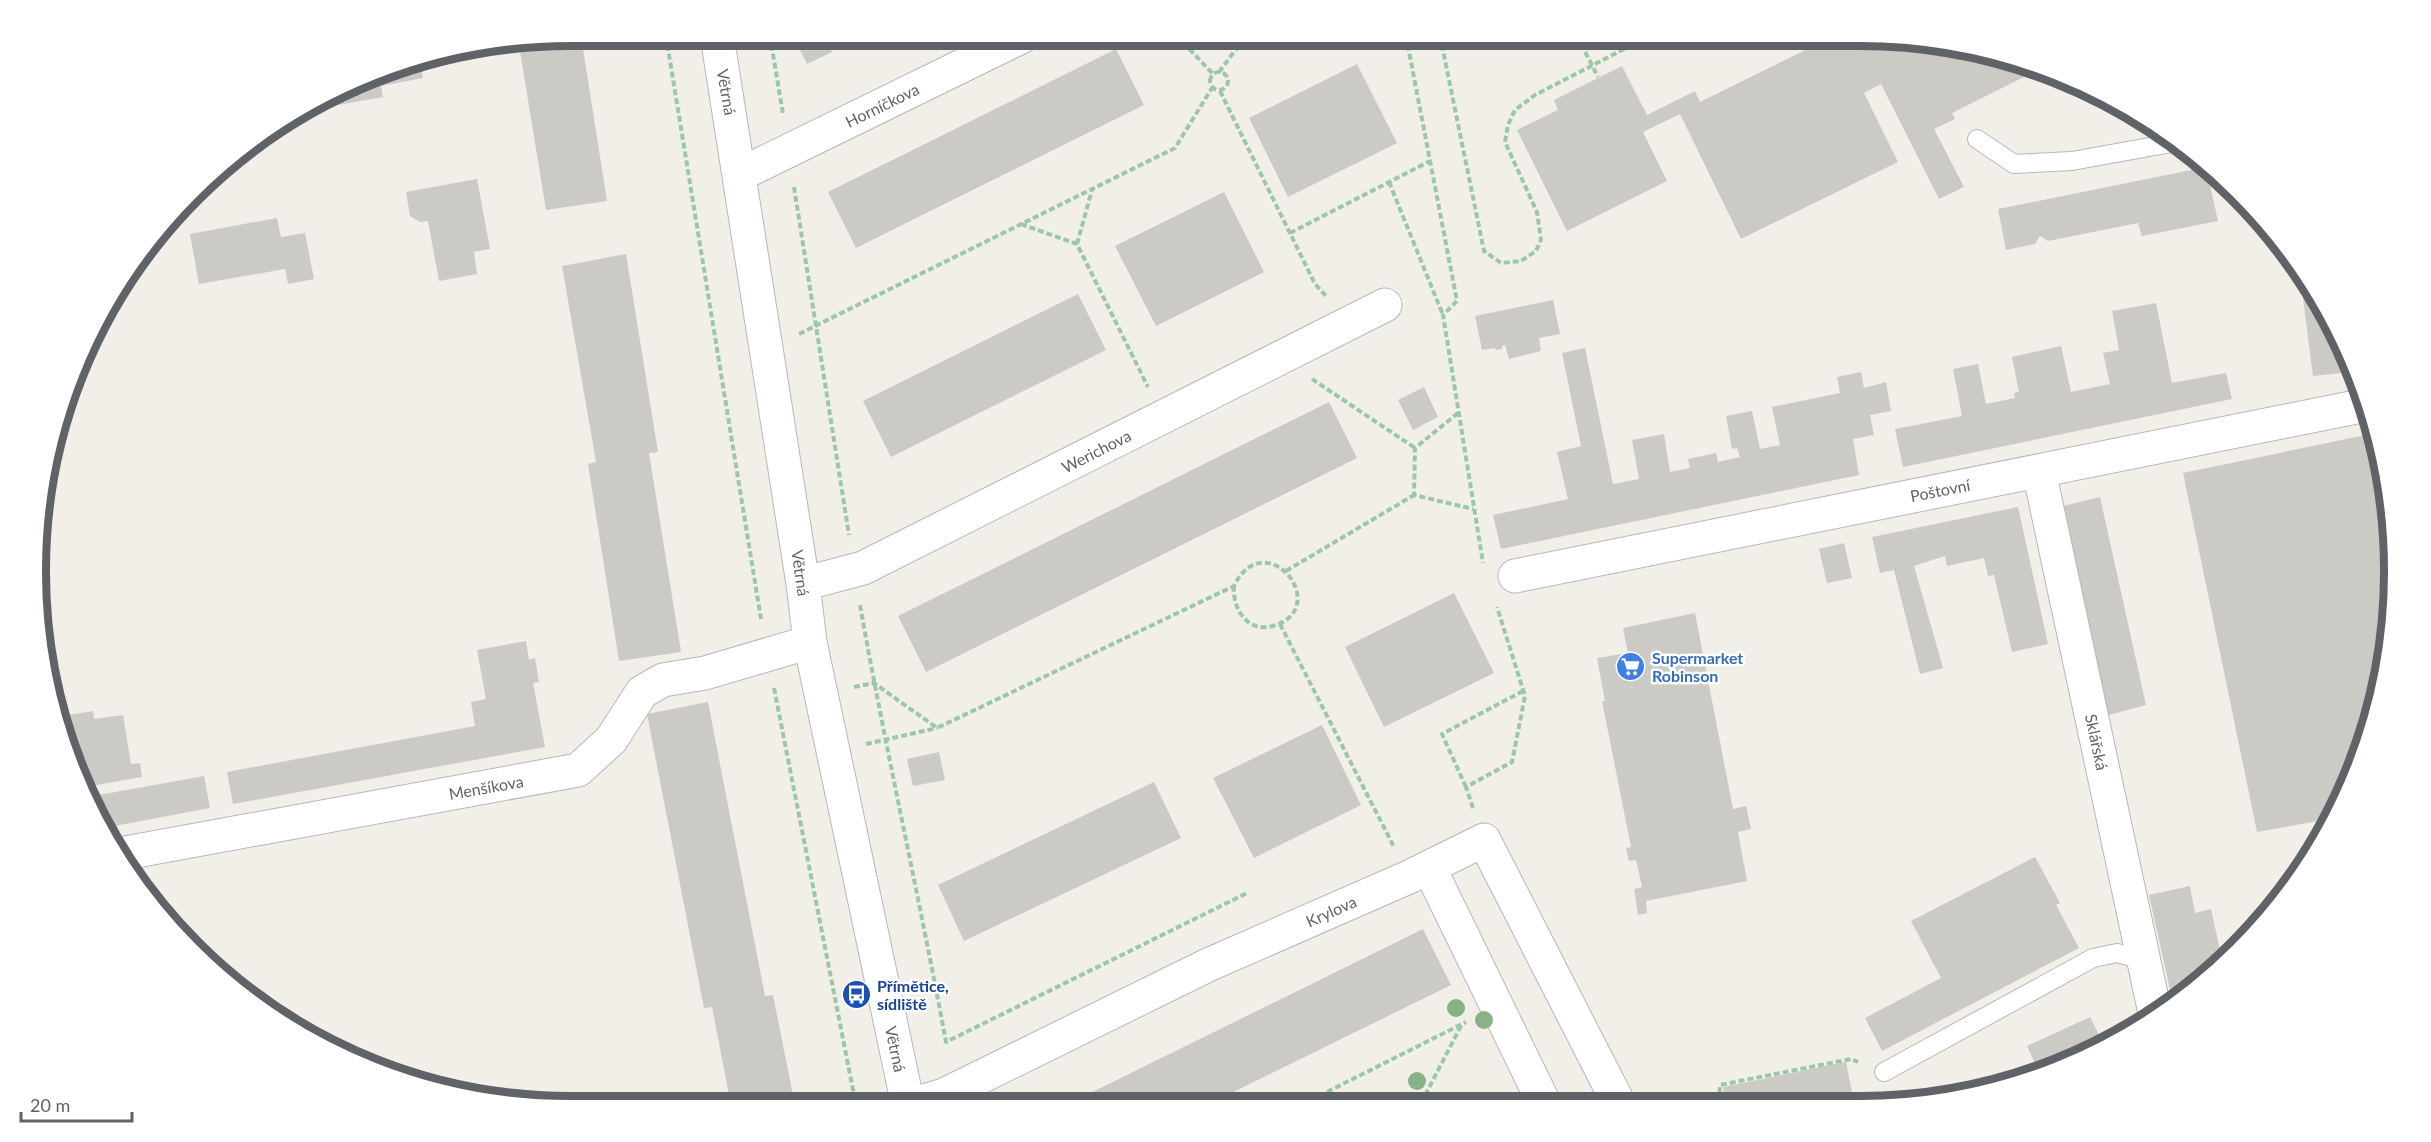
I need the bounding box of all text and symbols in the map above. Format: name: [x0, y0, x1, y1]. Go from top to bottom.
street label: Větrná: [714, 67, 740, 117]
street label: Horníčkova: [842, 79, 922, 131]
street label: Werichova: [1058, 425, 1134, 477]
street label: Poštovní: [1908, 475, 1973, 505]
street label: Větrná: [788, 549, 814, 597]
place label: Supermarket Robinson: [1652, 648, 1743, 685]
supermarket icon: Supermarket Robinson: [1615, 650, 1647, 682]
street label: Sklářská: [2082, 712, 2112, 772]
street label: Menšíkova: [447, 771, 525, 803]
street label: Krylova: [1303, 891, 1359, 931]
place label: Přímětice, sídliště: [877, 976, 949, 1013]
bus stop icon: Přímětice, sídliště: [840, 978, 872, 1010]
street label: Větrná: [882, 1024, 910, 1074]
scale bar: [21, 1085, 132, 1123]
text: 20 m: [30, 1094, 70, 1116]

